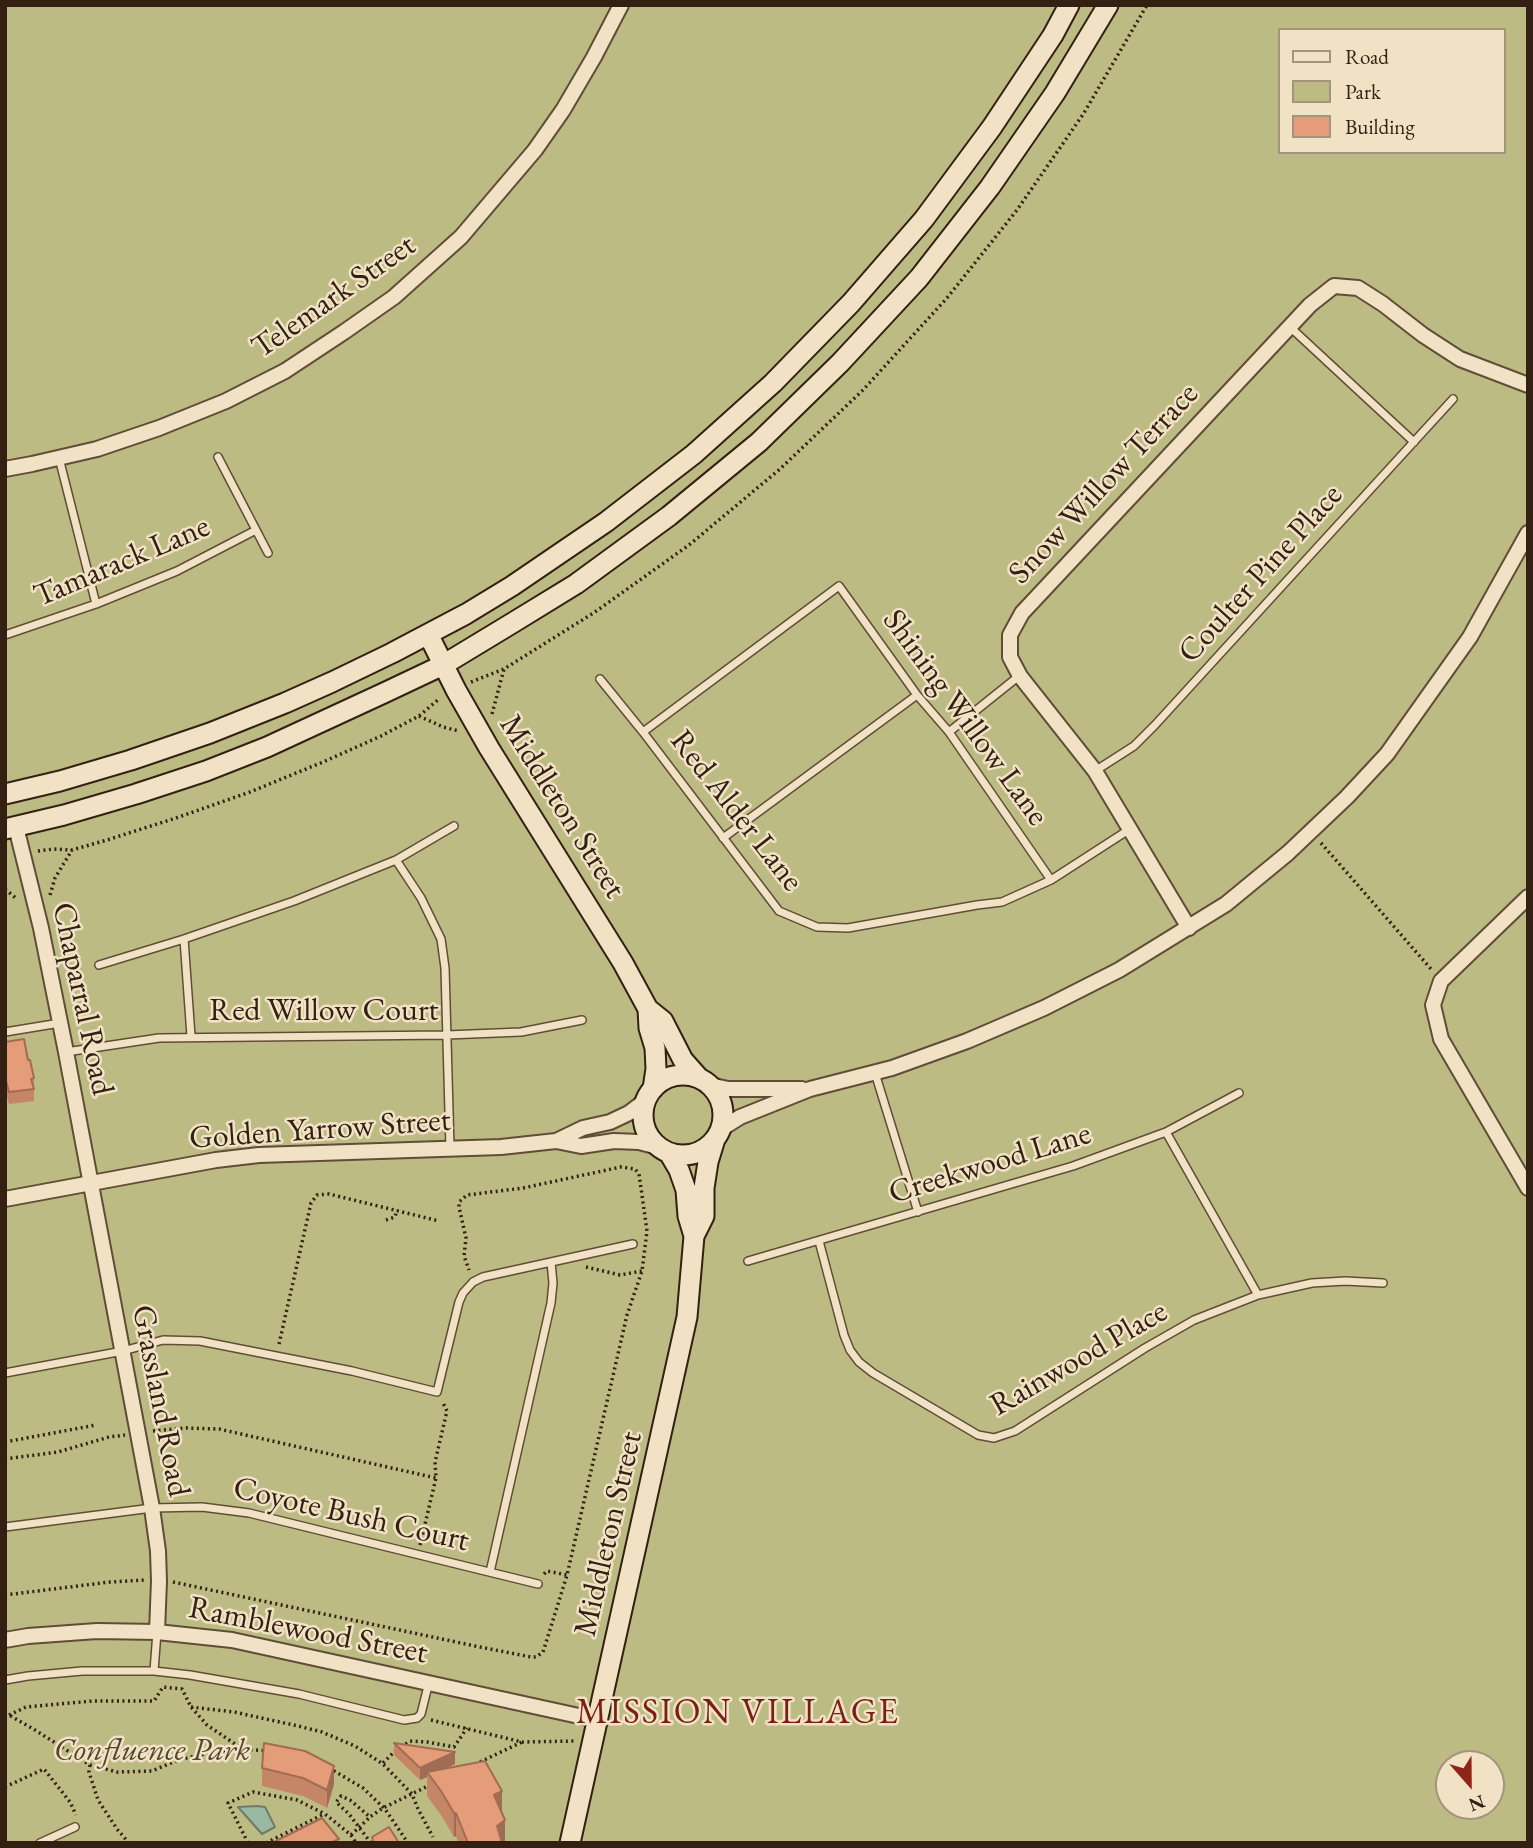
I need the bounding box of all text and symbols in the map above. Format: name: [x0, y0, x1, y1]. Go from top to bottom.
legend: [1278, 28, 1505, 154]
text: Road: [1345, 43, 1389, 70]
text: Park: [1345, 78, 1381, 105]
text: Building: [1345, 113, 1415, 140]
street label: Telemark Street: [245, 227, 423, 367]
street label: Snow Willow Terrace: [1001, 376, 1207, 592]
street label: Coulter Pine Place: [1171, 477, 1351, 671]
street label: Tamarack Lane: [28, 508, 216, 616]
street label: Shining Willow Lane: [874, 603, 1056, 833]
street label: Middleton Street: [490, 708, 634, 906]
street label: Red Alder Lane: [661, 723, 811, 899]
street label: Chaparral Road: [43, 899, 121, 1099]
street label: Red Willow Court: [209, 992, 439, 1030]
street label: Golden Yarrow Street: [188, 1102, 452, 1158]
street label: Creekwood Lane: [884, 1115, 1096, 1213]
street label: Rainwood Place: [984, 1293, 1174, 1425]
street label: Grassland Road: [123, 1302, 197, 1500]
street label: Middleton Street: [567, 1428, 651, 1640]
street label: Coyote Bush Court: [229, 1469, 473, 1561]
street label: Ramblewood Street: [185, 1589, 431, 1673]
district label: MISSION VILLAGE: [578, 1692, 898, 1734]
park label: Confluence Park: [54, 1732, 250, 1770]
north arrow: [1435, 1750, 1505, 1820]
text: N: [1465, 1789, 1489, 1818]

